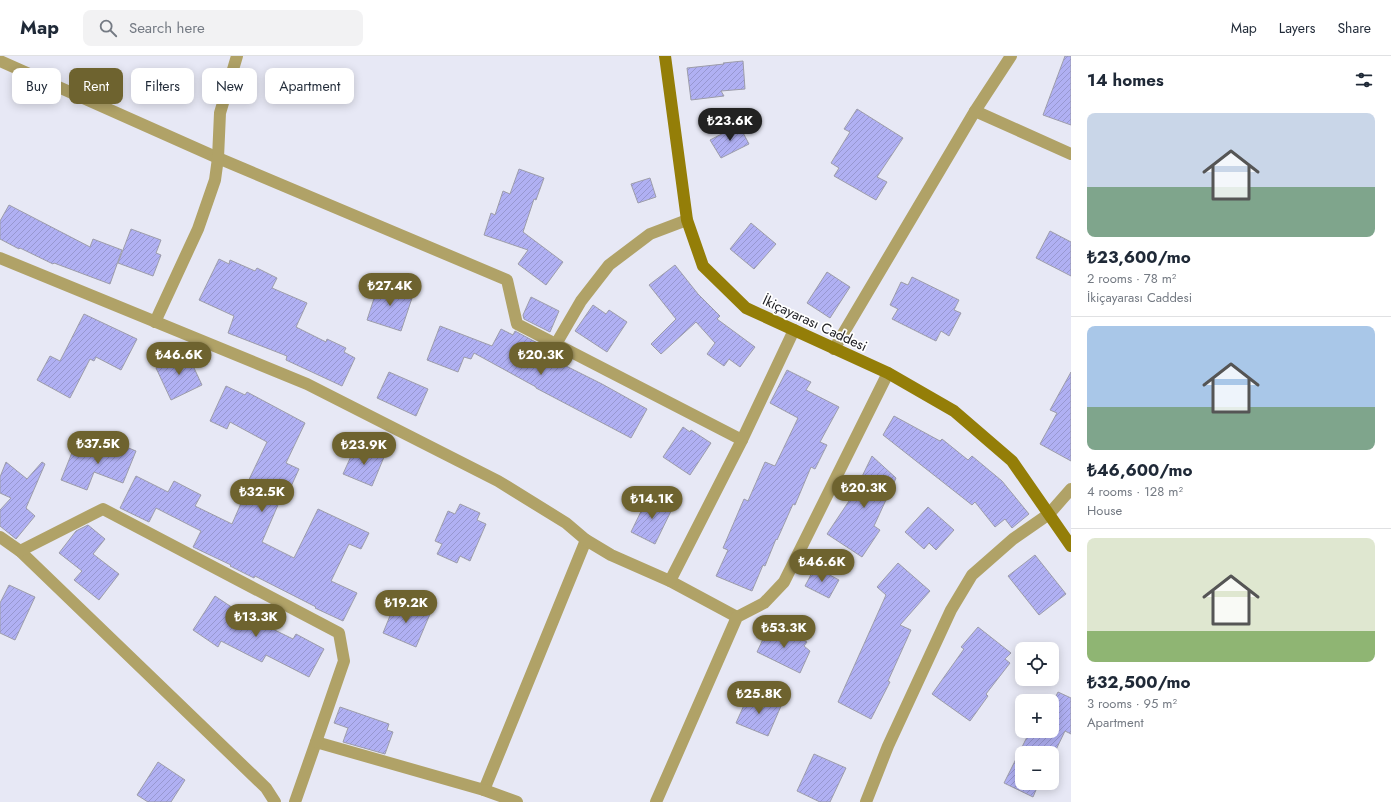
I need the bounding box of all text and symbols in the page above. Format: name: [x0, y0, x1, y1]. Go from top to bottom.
search box: [83, 10, 363, 46]
text: Map: [20, 14, 59, 41]
icon: search: [97, 17, 119, 39]
text: Search here: [129, 17, 205, 39]
text: Map: [1231, 18, 1257, 38]
text: Layers: [1279, 18, 1315, 38]
text: Share: [1337, 18, 1371, 38]
chip: Buy: [12, 68, 61, 104]
chip: Rent: [69, 68, 123, 104]
chip: Filters: [131, 68, 194, 104]
chip: New: [202, 68, 257, 104]
chip: Apartment: [265, 68, 354, 104]
text: 14 homes: [1087, 68, 1164, 92]
icon: filters: [1353, 69, 1375, 91]
pin: ₺23.6K: [697, 108, 763, 142]
text: ₺23.6K: [707, 111, 753, 130]
icon: home: [1195, 139, 1267, 211]
text: ₺23,600/mo: [1087, 245, 1191, 269]
text: 2 rooms · 78 m²: [1087, 269, 1176, 288]
pin: ₺27.4K: [357, 273, 423, 307]
text: ₺27.4K: [368, 276, 412, 295]
text: İkiçayarası Caddesi: [1087, 288, 1192, 307]
street label: İkiçayarası Caddesi: [759, 290, 871, 356]
pin: ₺46.6K: [146, 342, 212, 376]
pin: ₺20.3K: [508, 342, 574, 376]
text: ₺46.6K: [155, 345, 203, 364]
text: ₺20.3K: [518, 345, 564, 364]
icon: home: [1195, 352, 1267, 424]
pin: ₺37.5K: [65, 431, 131, 465]
pin: ₺23.9K: [331, 432, 397, 466]
text: ₺37.5K: [76, 434, 120, 453]
text: ₺23.9K: [341, 435, 387, 454]
text: ₺46,600/mo: [1087, 458, 1192, 482]
pin: ₺20.3K: [831, 475, 897, 509]
text: ₺20.3K: [841, 478, 887, 497]
pin: ₺32.5K: [229, 479, 295, 513]
text: ₺32.5K: [239, 482, 285, 501]
text: 4 rooms · 128 m²: [1087, 482, 1183, 501]
pin: ₺14.1K: [619, 486, 685, 520]
text: ₺14.1K: [630, 489, 674, 508]
text: House: [1087, 501, 1122, 520]
pin: ₺46.6K: [789, 549, 855, 583]
text: ₺46.6K: [798, 552, 846, 571]
icon: home: [1195, 564, 1267, 636]
pin: ₺19.2K: [373, 590, 439, 624]
text: ₺19.2K: [384, 593, 428, 612]
pin: ₺13.3K: [223, 604, 289, 638]
text: ₺13.3K: [234, 607, 278, 626]
pin: ₺53.3K: [751, 615, 817, 649]
text: ₺53.3K: [761, 618, 807, 637]
map controls: [1015, 642, 1059, 790]
button: locate: [1015, 642, 1059, 686]
text: ₺32,500/mo: [1087, 670, 1191, 694]
pin: ₺25.8K: [726, 681, 792, 715]
text: ₺25.8K: [736, 684, 782, 703]
button: +: [1015, 694, 1059, 738]
text: 3 rooms · 95 m²: [1087, 694, 1177, 713]
text: Apartment: [1087, 713, 1144, 732]
button: −: [1015, 746, 1059, 790]

